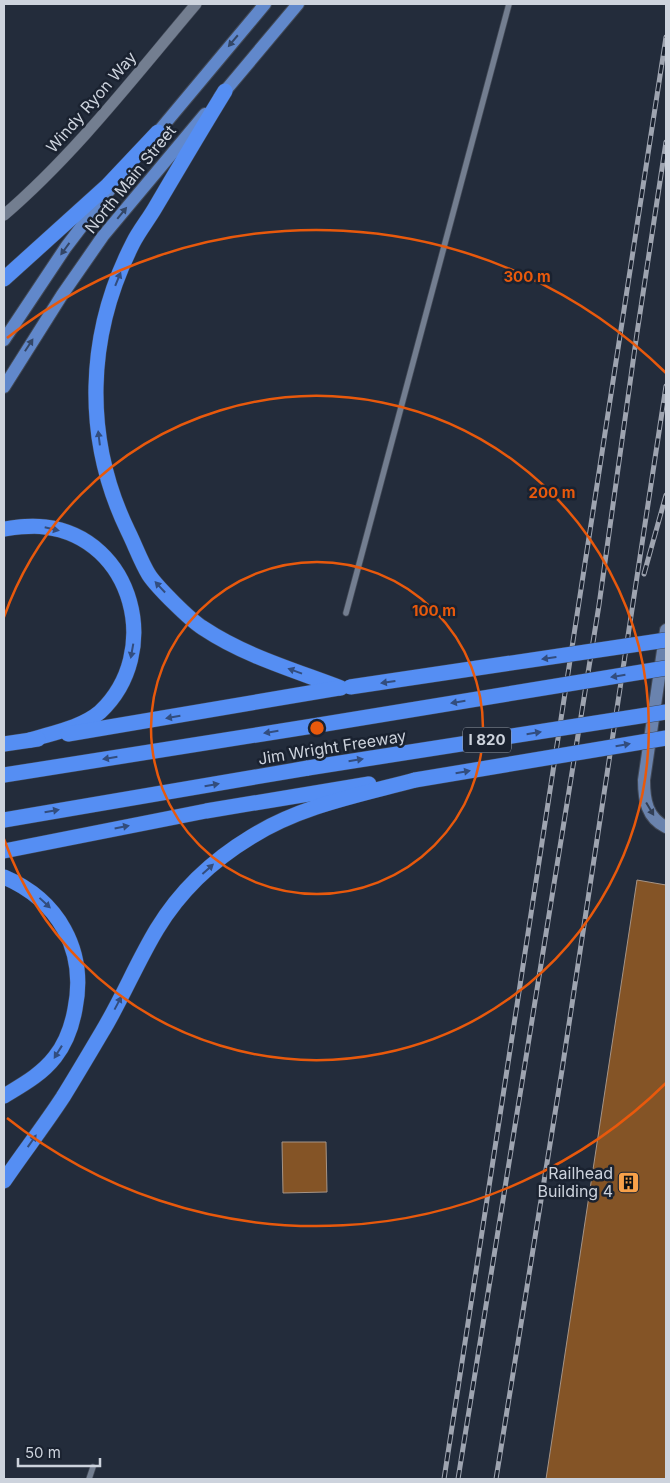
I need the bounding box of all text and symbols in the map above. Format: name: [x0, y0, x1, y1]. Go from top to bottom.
one-way arrow: [228, 34, 239, 47]
street label: Windy Ryon Way: [42, 47, 140, 157]
street label: North Main Street: [80, 121, 180, 237]
one-way arrow: [117, 206, 128, 219]
one-way arrow: [60, 242, 70, 256]
text: 300 m: [503, 267, 551, 286]
one-way arrow: [115, 272, 123, 286]
one-way arrow: [24, 339, 34, 352]
one-way arrow: [95, 430, 103, 446]
text: 200 m: [529, 483, 575, 502]
one-way arrow: [45, 525, 60, 533]
one-way arrow: [154, 581, 166, 593]
text: 100 m: [412, 601, 456, 620]
one-way arrow: [128, 643, 136, 659]
one-way arrow: [540, 654, 556, 662]
one-way arrow: [288, 667, 303, 674]
one-way arrow: [610, 672, 626, 680]
one-way arrow: [380, 678, 396, 686]
one-way arrow: [449, 698, 465, 706]
one-way arrow: [164, 714, 180, 722]
centre of rings: [308, 719, 326, 737]
street label: Jim Wright Freeway: [256, 725, 408, 769]
one-way arrow: [262, 728, 278, 736]
road number: I 820: [463, 728, 511, 752]
one-way arrow: [527, 728, 543, 736]
one-way arrow: [615, 741, 631, 749]
one-way arrow: [102, 754, 118, 762]
one-way arrow: [349, 756, 365, 764]
one-way arrow: [455, 768, 471, 776]
one-way arrow: [204, 780, 220, 788]
one-way arrow: [645, 803, 654, 816]
one-way arrow: [44, 807, 60, 815]
one-way arrow: [114, 823, 130, 831]
one-way arrow: [201, 863, 213, 875]
one-way arrow: [38, 897, 50, 909]
one-way arrow: [113, 996, 122, 1010]
one-way arrow: [53, 1045, 62, 1059]
one-way arrow: [27, 1134, 37, 1148]
place label: Railhead Building 4: [538, 1163, 613, 1201]
building icon: Railhead Building 4: [617, 1170, 641, 1194]
scale bar: [18, 1436, 100, 1468]
text: 50 m: [25, 1443, 61, 1462]

